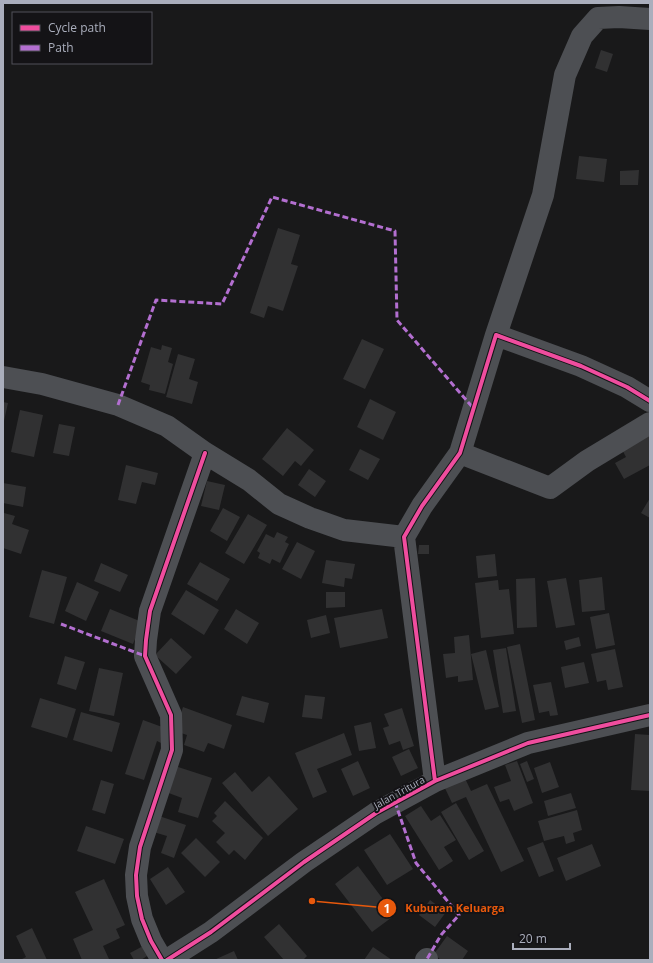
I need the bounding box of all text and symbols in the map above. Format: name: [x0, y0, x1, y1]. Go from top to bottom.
legend: [12, 12, 152, 64]
text: Cycle path: [48, 19, 106, 36]
text: Path: [48, 39, 74, 56]
street label: Jalan Tritura: [370, 772, 427, 812]
callout: Kuburan Keluarga: [377, 897, 512, 920]
text: 1: [384, 900, 390, 917]
text: Kuburan Keluarga: [405, 900, 505, 915]
scale bar: [513, 925, 570, 951]
text: 20 m: [519, 930, 547, 947]

